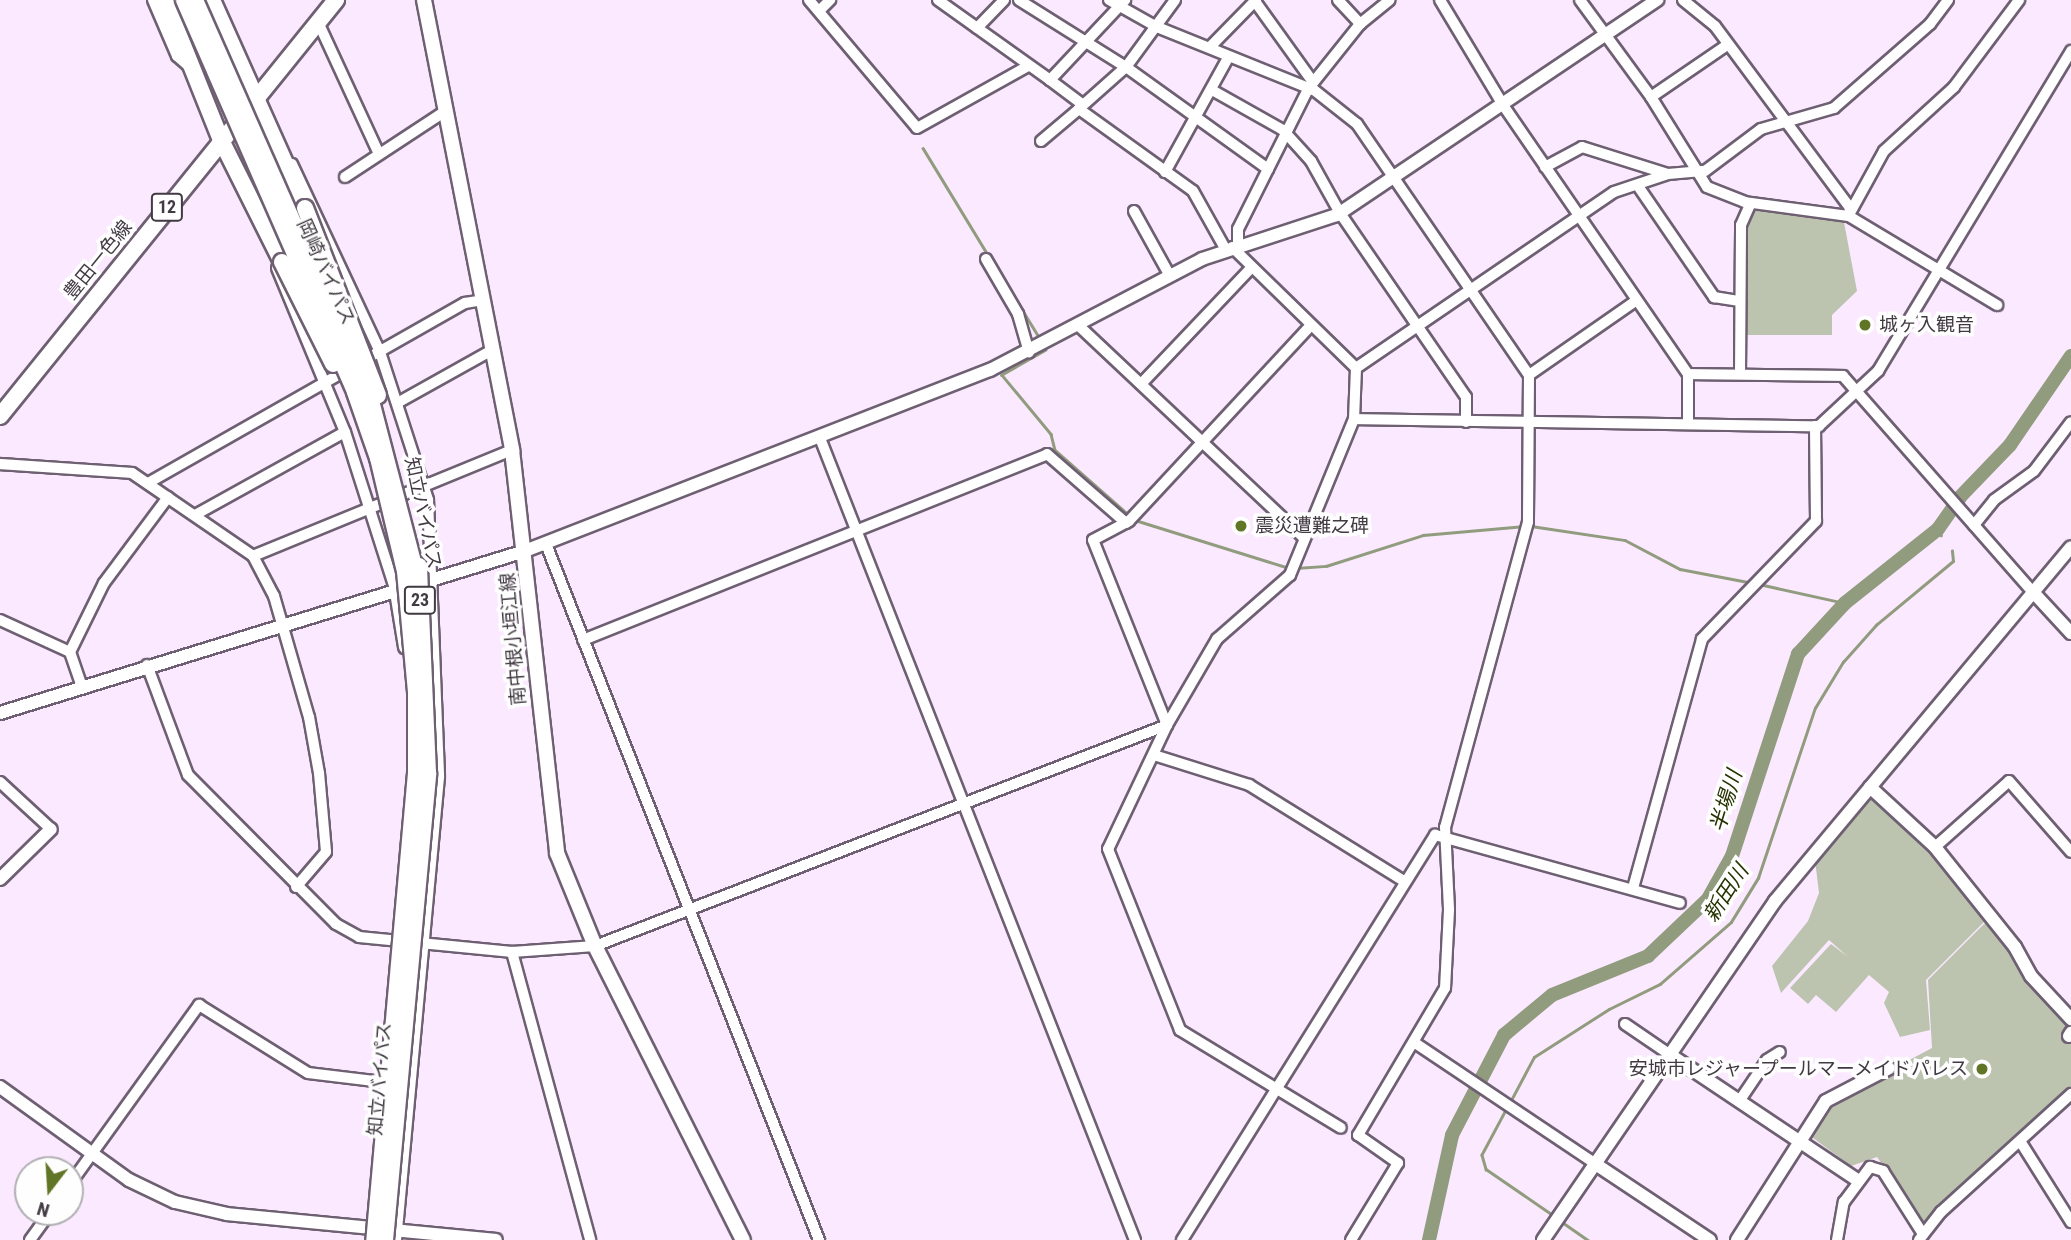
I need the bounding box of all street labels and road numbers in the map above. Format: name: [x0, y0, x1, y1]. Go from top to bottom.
road number: 12: [150, 192, 184, 222]
street label: 岡崎バイパス: [292, 215, 360, 329]
street label: 豊田一色線: [59, 216, 137, 304]
street label: 知立バイパス: [400, 455, 446, 571]
street label: 南中根小垣江線: [496, 572, 530, 706]
road number: 23: [402, 586, 438, 614]
street label: 知立バイパス: [364, 1021, 396, 1137]

